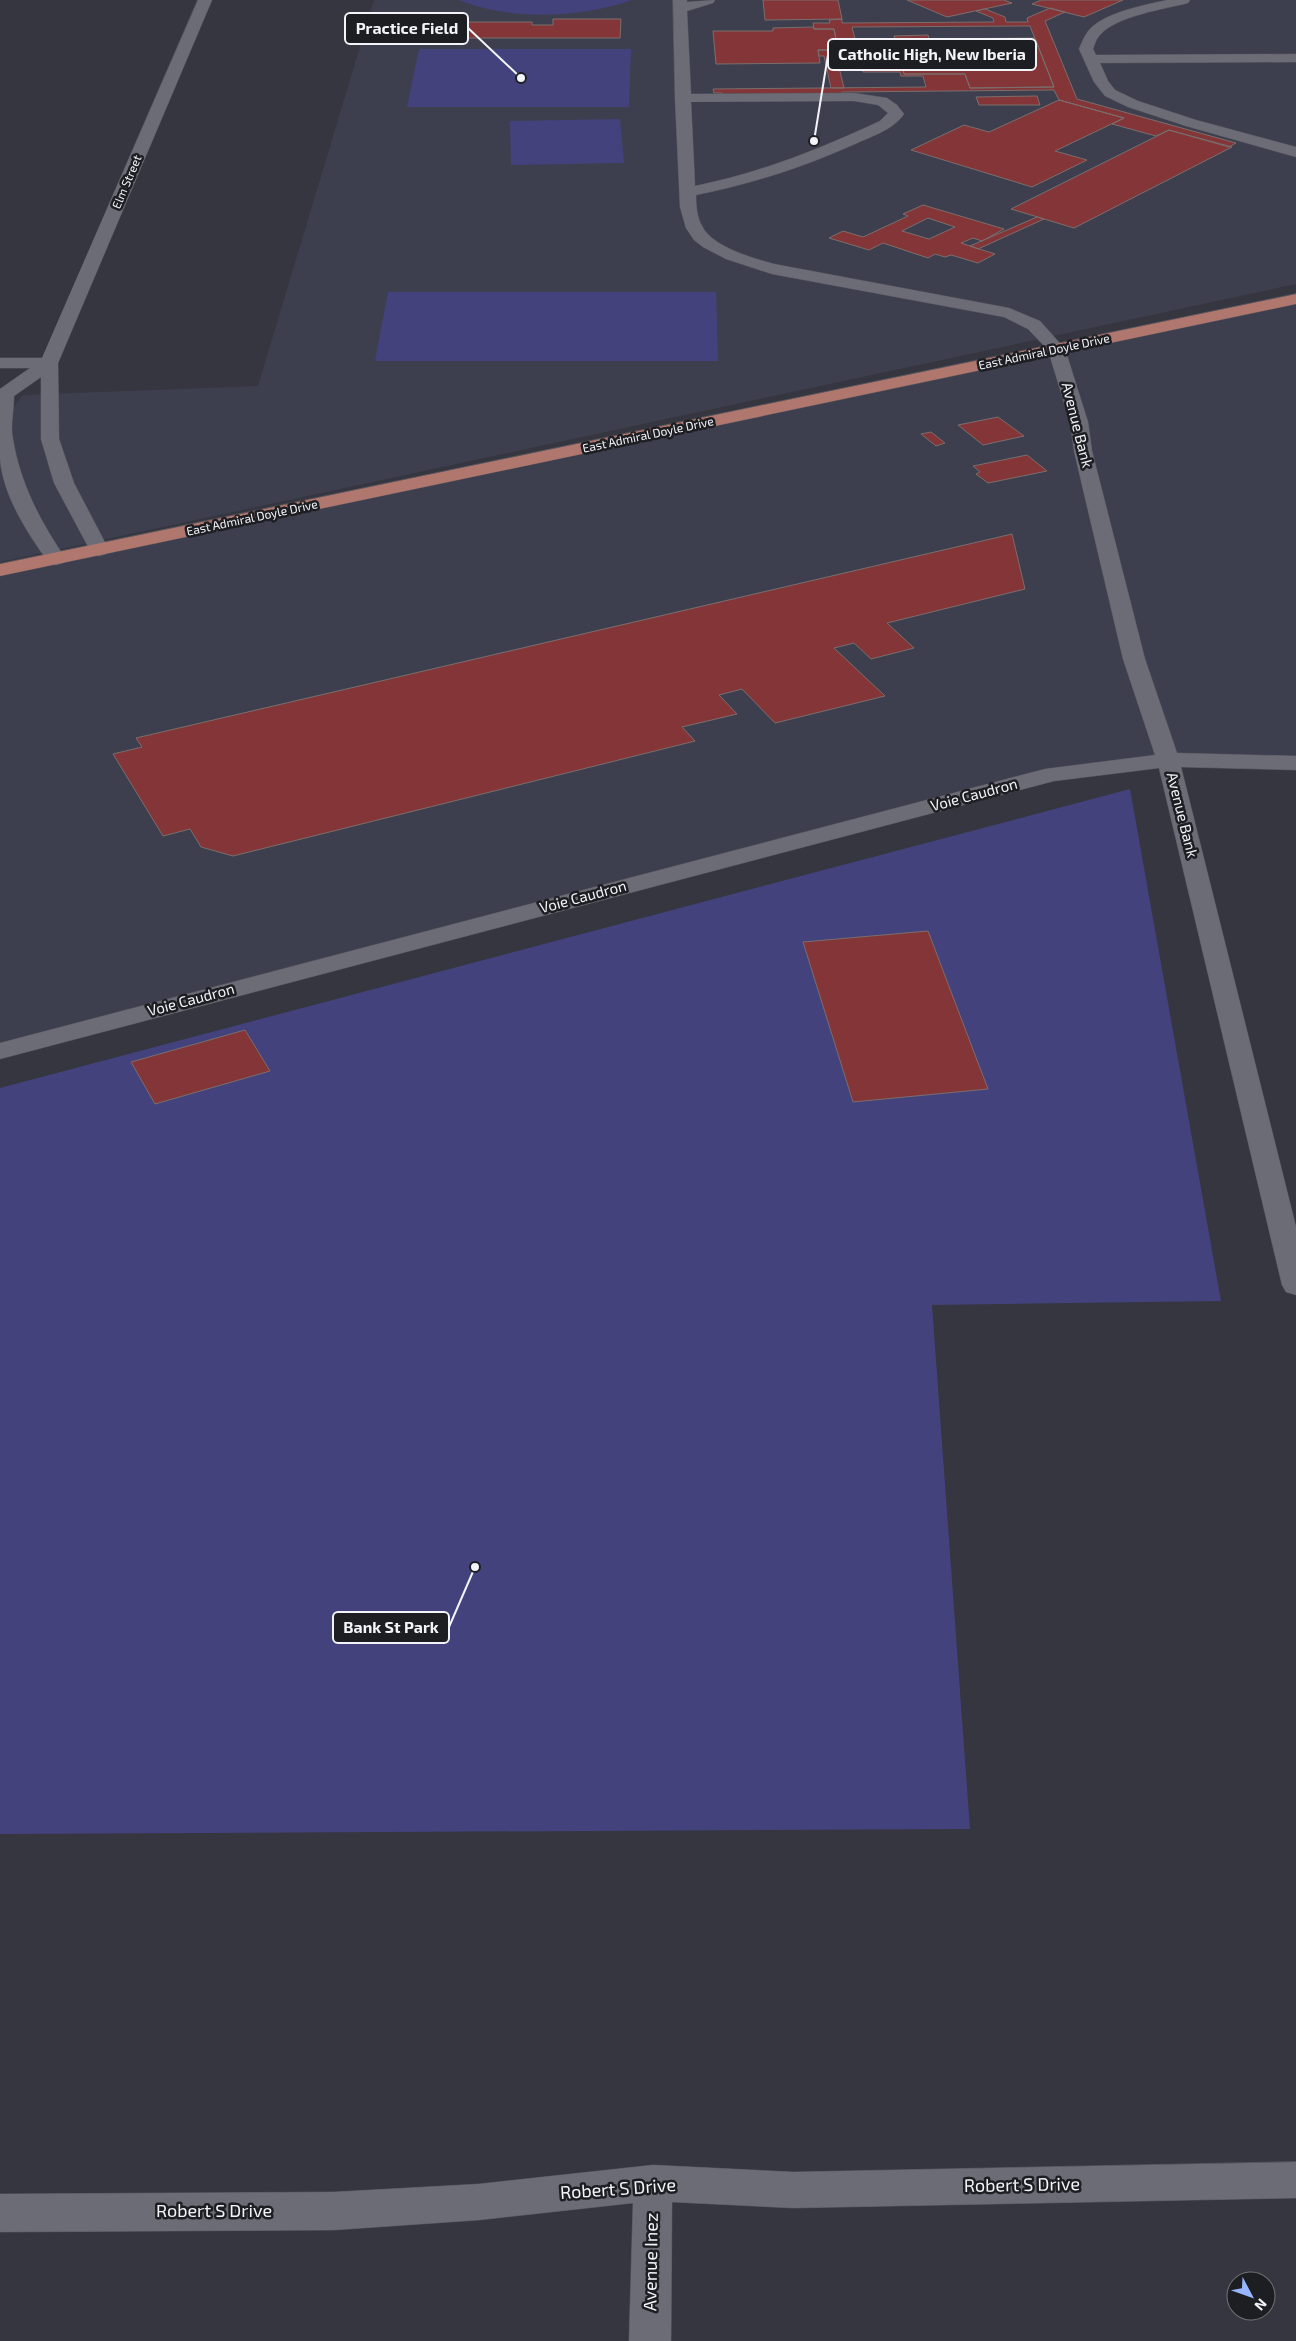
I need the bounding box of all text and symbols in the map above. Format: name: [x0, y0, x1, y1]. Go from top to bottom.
callout: Practice Field: [345, 13, 468, 44]
text: Practice Field: [356, 18, 458, 37]
callout: Catholic High, New Iberia: [828, 39, 1036, 70]
text: Catholic High, New Iberia: [838, 44, 1026, 63]
street label: Elm Street: [109, 152, 144, 210]
street label: East Admiral Doyle Drive: [977, 330, 1111, 372]
street label: Avenue Bank: [1059, 380, 1097, 470]
street label: East Admiral Doyle Drive: [581, 413, 715, 455]
street label: East Admiral Doyle Drive: [185, 496, 319, 538]
street label: Avenue Bank: [1164, 770, 1202, 860]
street label: Voie Caudron: [928, 774, 1019, 814]
street label: Voie Caudron: [537, 876, 628, 916]
street label: Voie Caudron: [145, 979, 236, 1019]
callout: Bank St Park: [333, 1612, 449, 1643]
text: Bank St Park: [343, 1617, 439, 1636]
street label: Robert S Drive: [964, 2172, 1080, 2196]
street label: Robert S Drive: [559, 2173, 677, 2203]
street label: Robert S Drive: [156, 2199, 272, 2221]
street label: Avenue Inez: [638, 2213, 662, 2311]
north arrow: [1226, 2271, 1276, 2321]
text: N: [1251, 2295, 1271, 2314]

